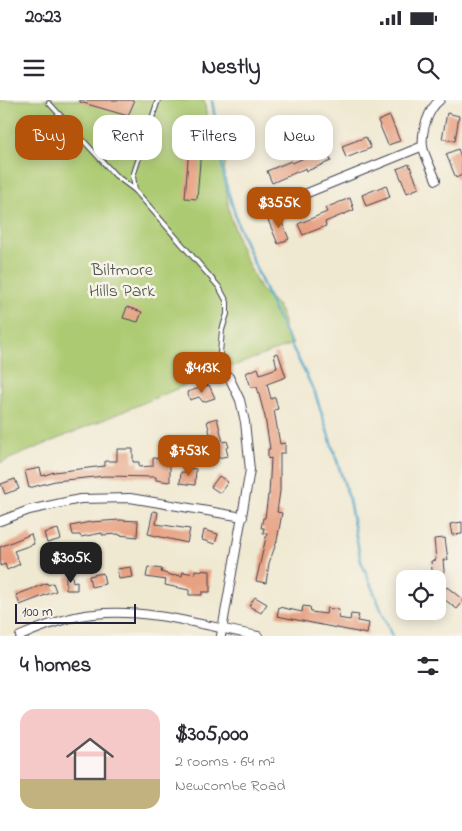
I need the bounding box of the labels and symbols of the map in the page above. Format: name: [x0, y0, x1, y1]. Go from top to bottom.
pin: $355K: [244, 186, 314, 229]
park label: Biltmore Hills Park: [89, 258, 155, 305]
pin: $413K: [167, 352, 237, 394]
pin: $753K: [154, 434, 224, 477]
pin: $305K: [36, 542, 106, 584]
scale bar: [15, 601, 136, 624]

